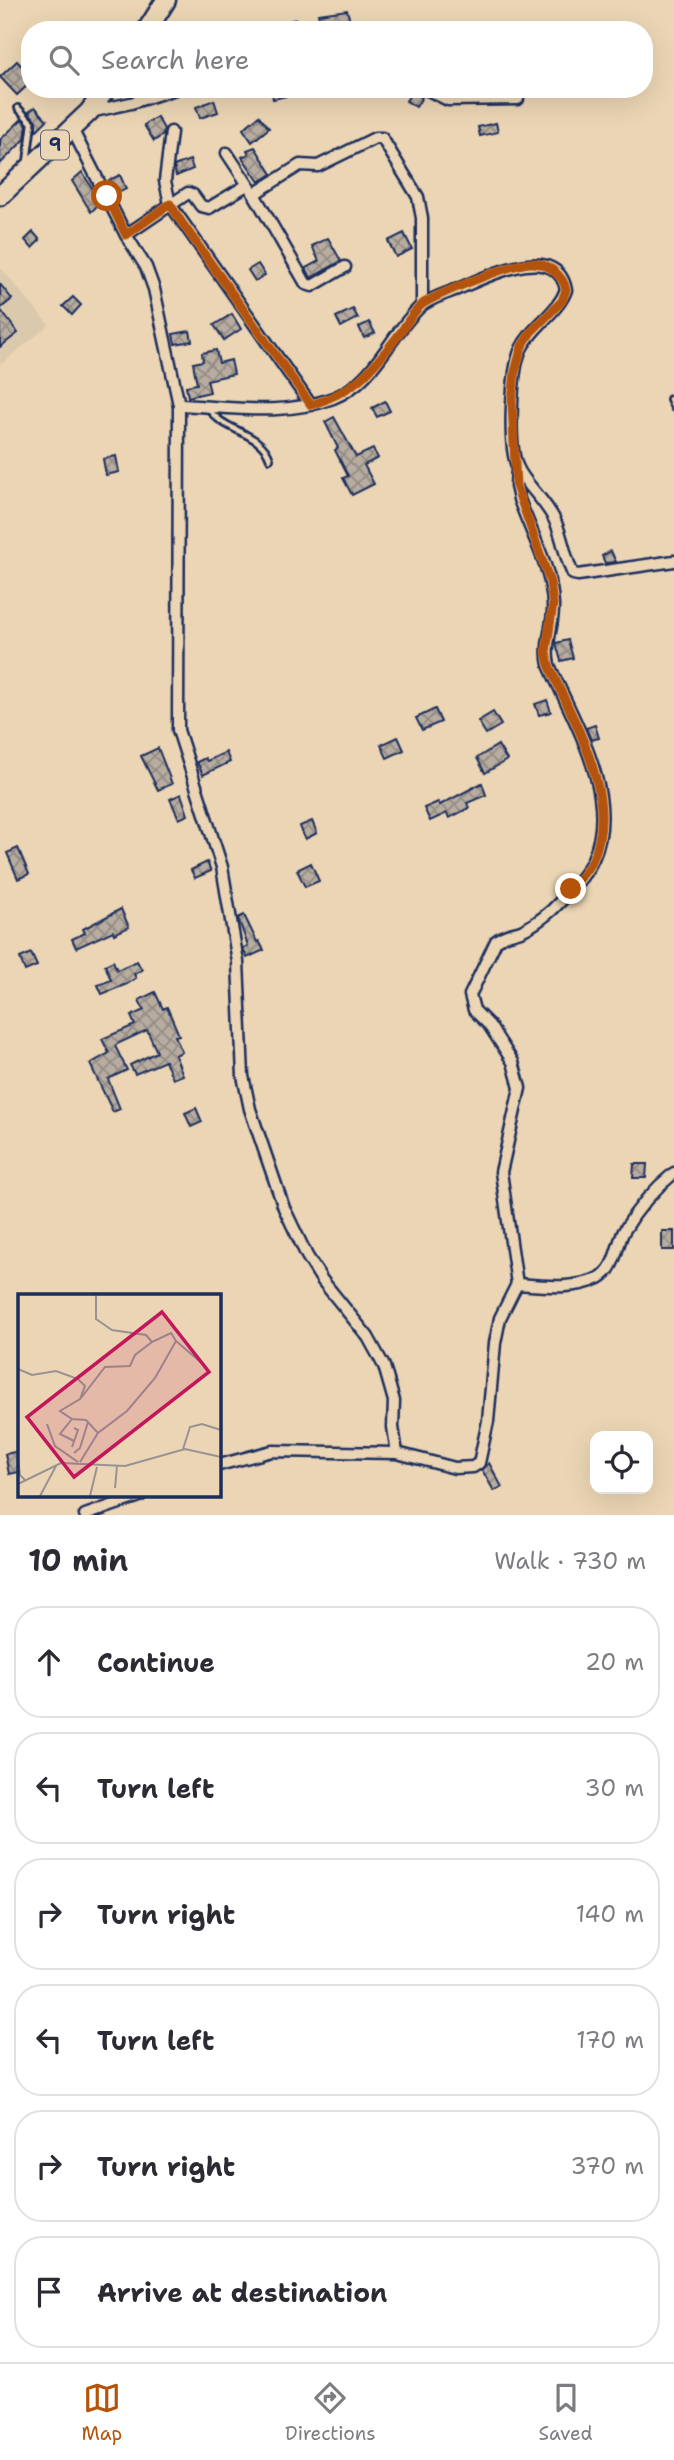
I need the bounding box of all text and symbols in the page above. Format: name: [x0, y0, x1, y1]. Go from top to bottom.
search box: [21, 21, 653, 98]
icon: search: [45, 41, 83, 79]
text: Search here: [101, 42, 250, 77]
road number: 9: [41, 130, 69, 160]
route start: [91, 180, 122, 211]
route end: [555, 873, 586, 904]
inset map: [18, 1294, 220, 1498]
map controls: [590, 1431, 653, 1494]
button: locate: [590, 1431, 653, 1494]
text: 10 min: [28, 1540, 128, 1581]
text: Walk · 730 m: [494, 1546, 646, 1576]
icon: ahead: [30, 1643, 68, 1681]
text: Continue: [97, 1645, 215, 1680]
text: 20 m: [585, 1647, 644, 1677]
icon: left: [30, 1769, 68, 1807]
text: Turn left: [97, 1771, 214, 1806]
text: 30 m: [585, 1773, 644, 1803]
icon: right: [30, 1895, 68, 1933]
text: Turn right: [97, 1897, 235, 1932]
text: 140 m: [576, 1899, 644, 1929]
icon: left: [30, 2021, 68, 2059]
text: Turn left: [97, 2023, 214, 2058]
text: 170 m: [576, 2025, 644, 2055]
icon: right: [30, 2147, 68, 2185]
text: Turn right: [97, 2149, 235, 2184]
text: 370 m: [571, 2151, 644, 2181]
icon: arrive: [30, 2273, 68, 2311]
text: Arrive at destination: [97, 2275, 387, 2310]
tab: Map: [81, 2379, 122, 2446]
tab: Directions: [285, 2379, 376, 2446]
tab: Saved: [539, 2379, 593, 2446]

